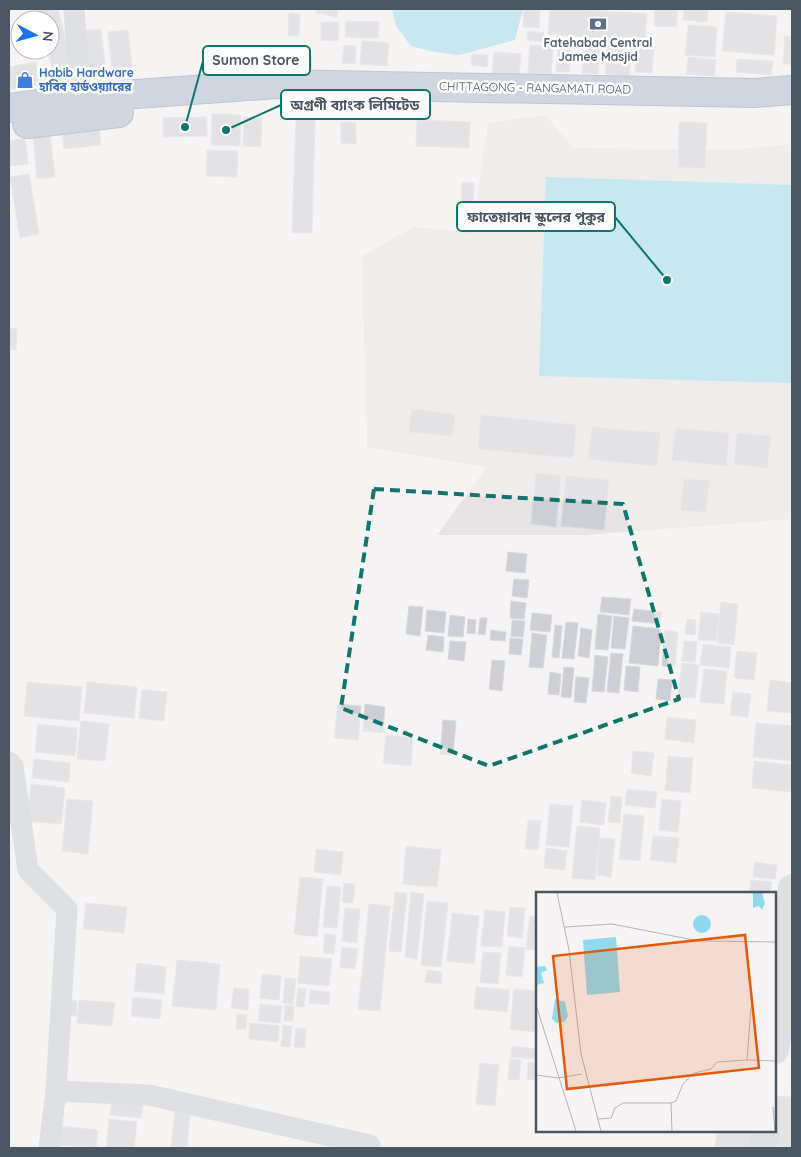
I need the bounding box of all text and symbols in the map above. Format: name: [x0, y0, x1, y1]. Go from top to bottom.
north arrow: [10, 10, 60, 60]
bank icon: Fatehabad Central Jamee Masjid: [588, 14, 608, 34]
text: N: [38, 30, 57, 42]
place label: Fatehabad Central Jamee Masjid: [543, 35, 653, 64]
callout: Sumon Store: [203, 46, 310, 75]
text: Sumon Store: [212, 51, 300, 69]
place label: Habib Hardware হাবিব হার্ডওয়্যারের: [38, 65, 134, 94]
shop icon: Habib Hardware হাবিব হার্ডওয়্যারের: [15, 70, 35, 90]
street label: CHITTAGONG - RANGAMATI ROAD: [439, 78, 631, 97]
callout: অগ্রণী ব্যাংক লিমিটেড: [281, 90, 430, 119]
text: অগ্রণী ব্যাংক লিমিটেড: [290, 96, 420, 114]
callout: ফাতেয়াবাদ স্কুলের পুকুর: [457, 202, 615, 231]
text: ফাতেয়াবাদ স্কুলের পুকুর: [466, 208, 605, 227]
inset map: [536, 892, 776, 1132]

